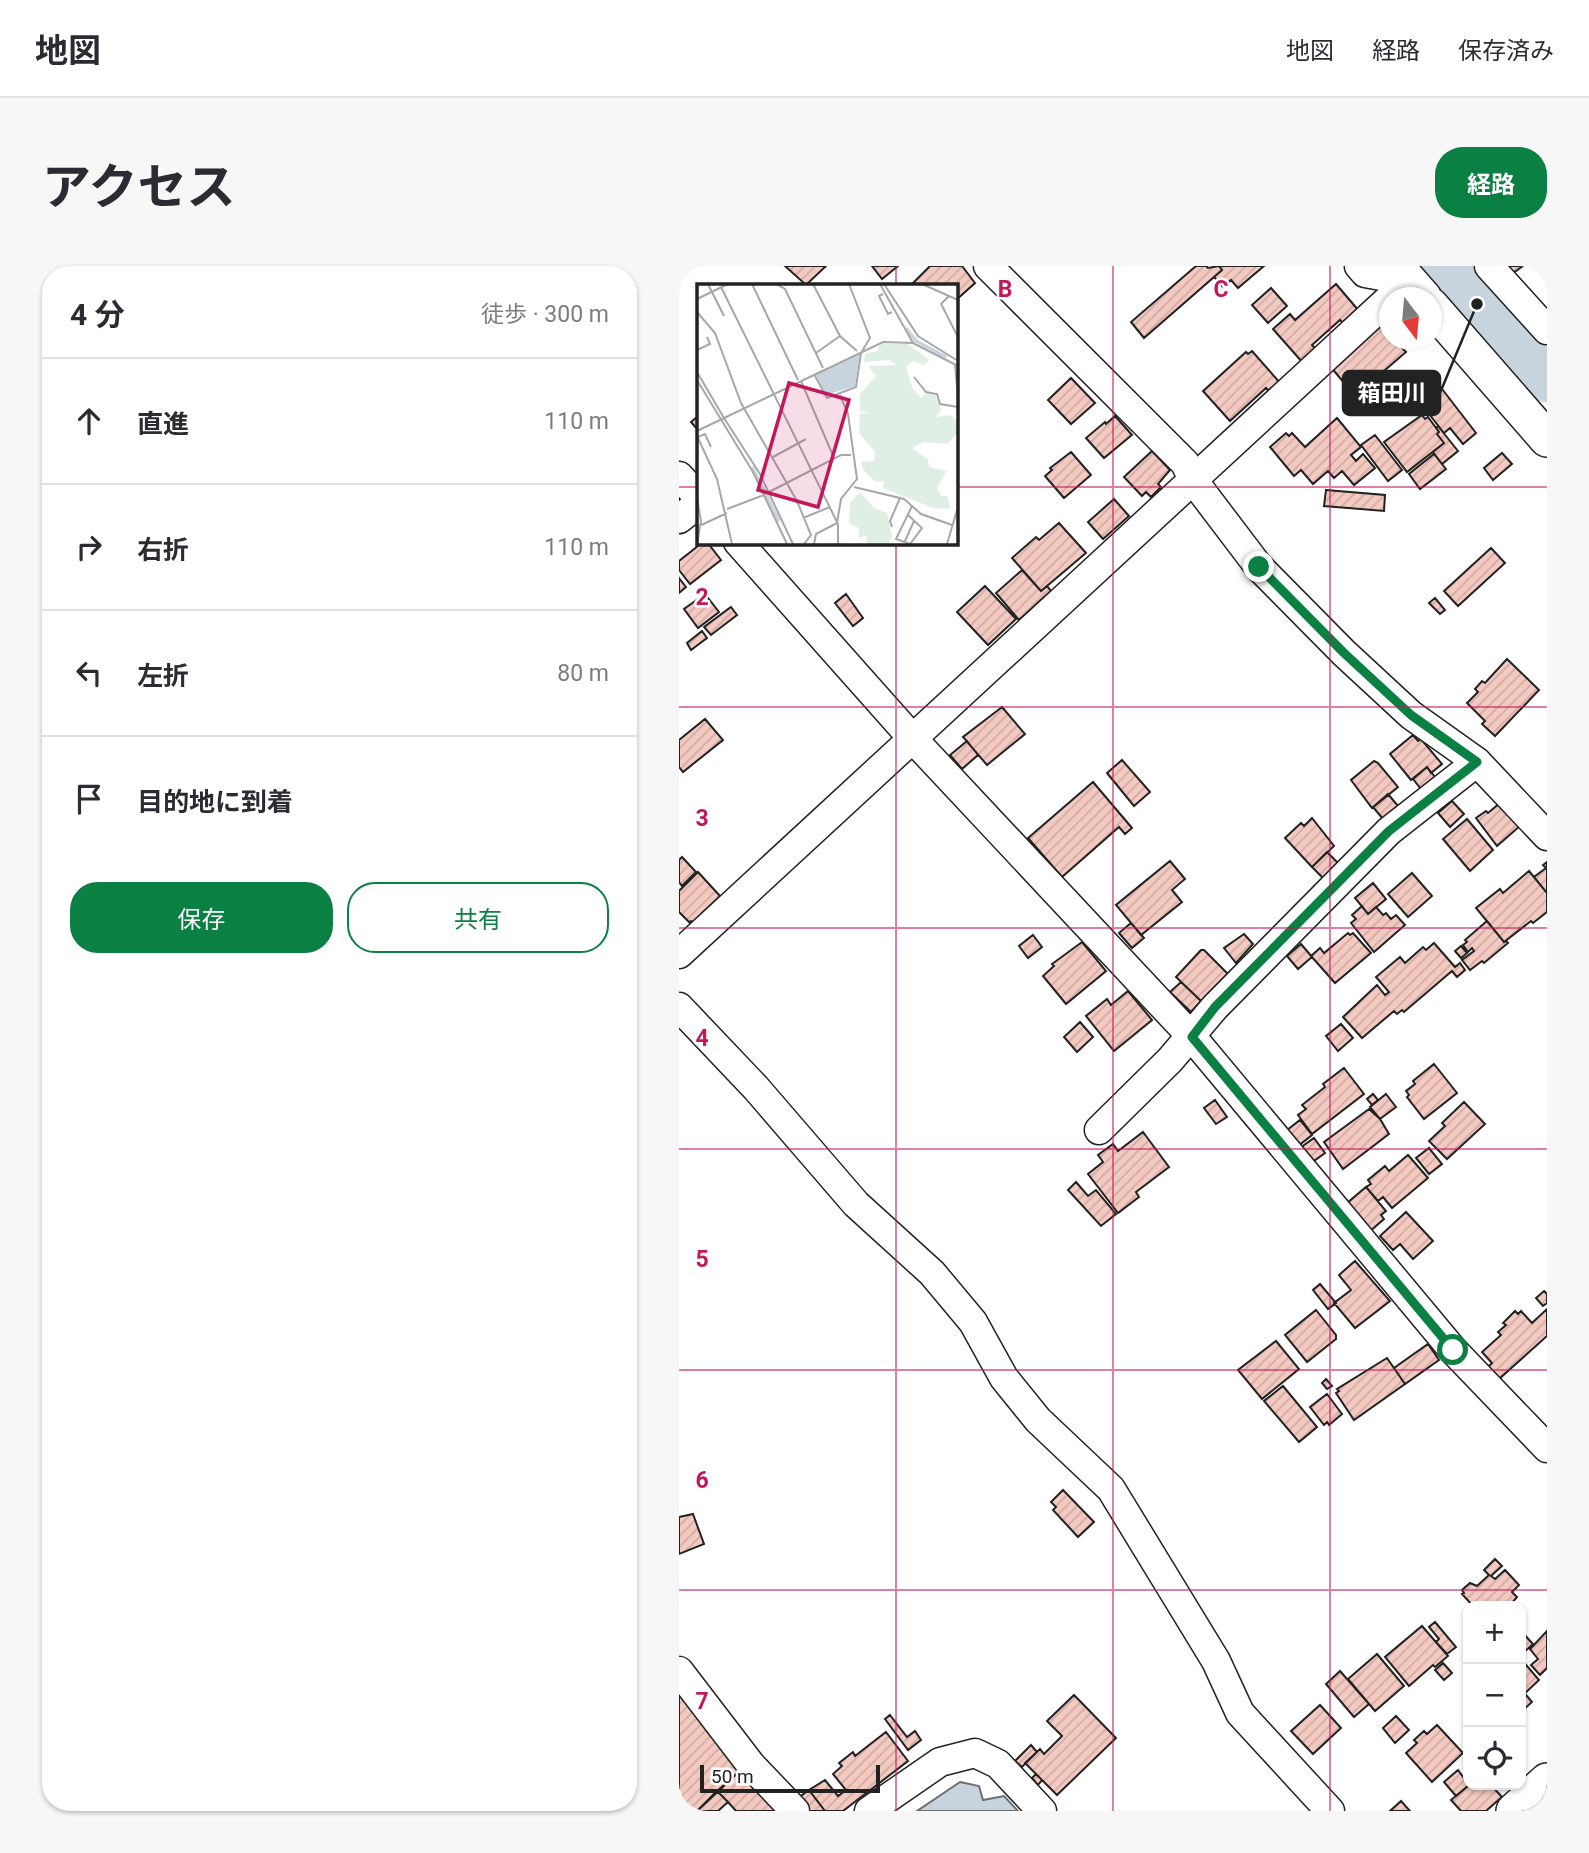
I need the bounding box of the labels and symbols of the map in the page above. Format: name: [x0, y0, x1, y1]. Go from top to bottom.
text: B: [998, 276, 1012, 303]
text: C: [1213, 276, 1229, 303]
inset map: [697, 284, 957, 544]
north arrow: [1379, 287, 1442, 350]
callout: 箱田川: [1343, 371, 1440, 415]
text: 箱田川: [1358, 380, 1427, 407]
route end: [1243, 551, 1274, 582]
text: 2: [695, 584, 709, 611]
text: 3: [695, 805, 709, 832]
text: 4: [695, 1025, 709, 1052]
text: 5: [695, 1246, 709, 1273]
route start: [1437, 1334, 1468, 1365]
text: 6: [695, 1467, 709, 1494]
text: 7: [695, 1688, 709, 1715]
scale bar: [700, 1762, 880, 1794]

